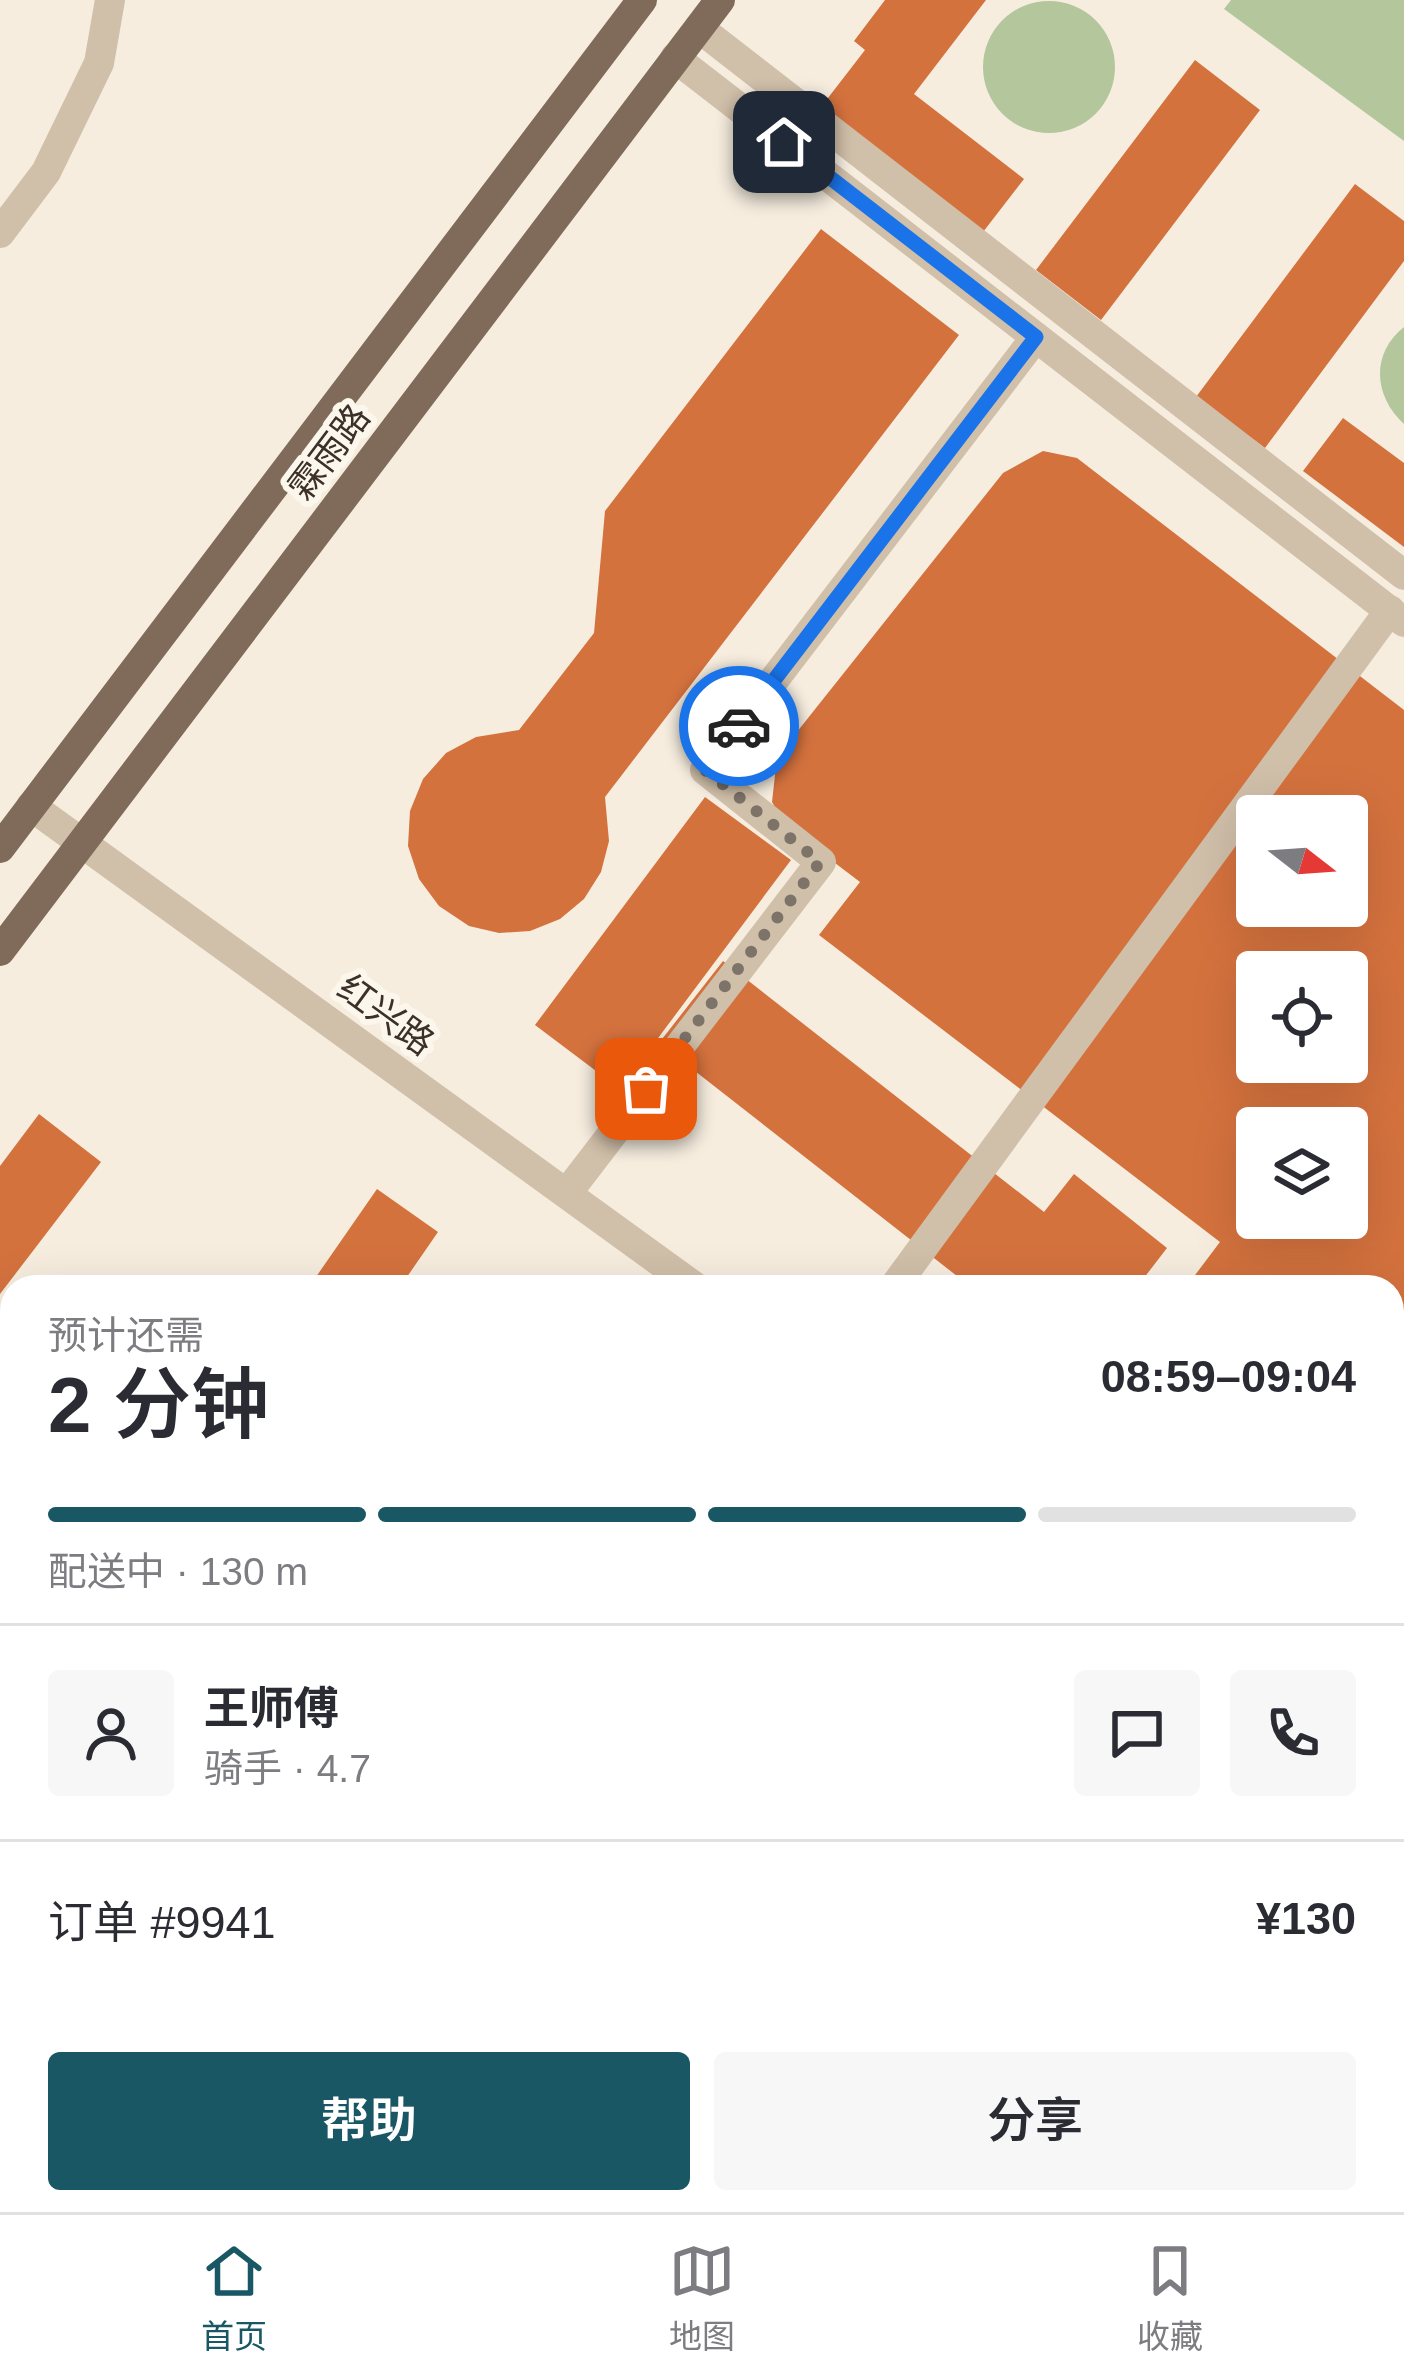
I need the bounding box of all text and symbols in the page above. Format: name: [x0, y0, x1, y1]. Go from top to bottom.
pin: [733, 91, 835, 193]
icon: home: [751, 109, 817, 175]
street label: 霖雨路: [280, 397, 378, 507]
courier: [679, 666, 799, 786]
icon: car: [706, 693, 772, 759]
north arrow: [1236, 795, 1368, 927]
map controls: [1236, 795, 1368, 1239]
button: locate: [1236, 951, 1368, 1083]
street label: 红兴路: [330, 967, 442, 1063]
pin: [595, 1038, 697, 1140]
icon: bag: [613, 1056, 679, 1122]
button: layers: [1236, 1107, 1368, 1239]
text: 预计还需: [48, 1314, 204, 1357]
text: 08:59–09:04: [1101, 1351, 1356, 1402]
text: 2 分钟: [48, 1361, 269, 1449]
text: 配送中 · 130 m: [48, 1550, 308, 1593]
button: person: [48, 1670, 174, 1796]
button: chat: [1074, 1670, 1200, 1796]
button: phone: [1230, 1670, 1356, 1796]
text: 王师傅: [204, 1683, 339, 1734]
text: 骑手 · 4.7: [204, 1747, 371, 1790]
text: ¥130: [1256, 1893, 1356, 1944]
text: 订单 #9941: [48, 1897, 276, 1948]
button: 帮助: [48, 2052, 690, 2190]
button: 分享: [714, 2052, 1356, 2190]
tab: 首页: [201, 2238, 267, 2358]
tab: 地图: [669, 2238, 735, 2358]
tab: 收藏: [1137, 2238, 1203, 2358]

